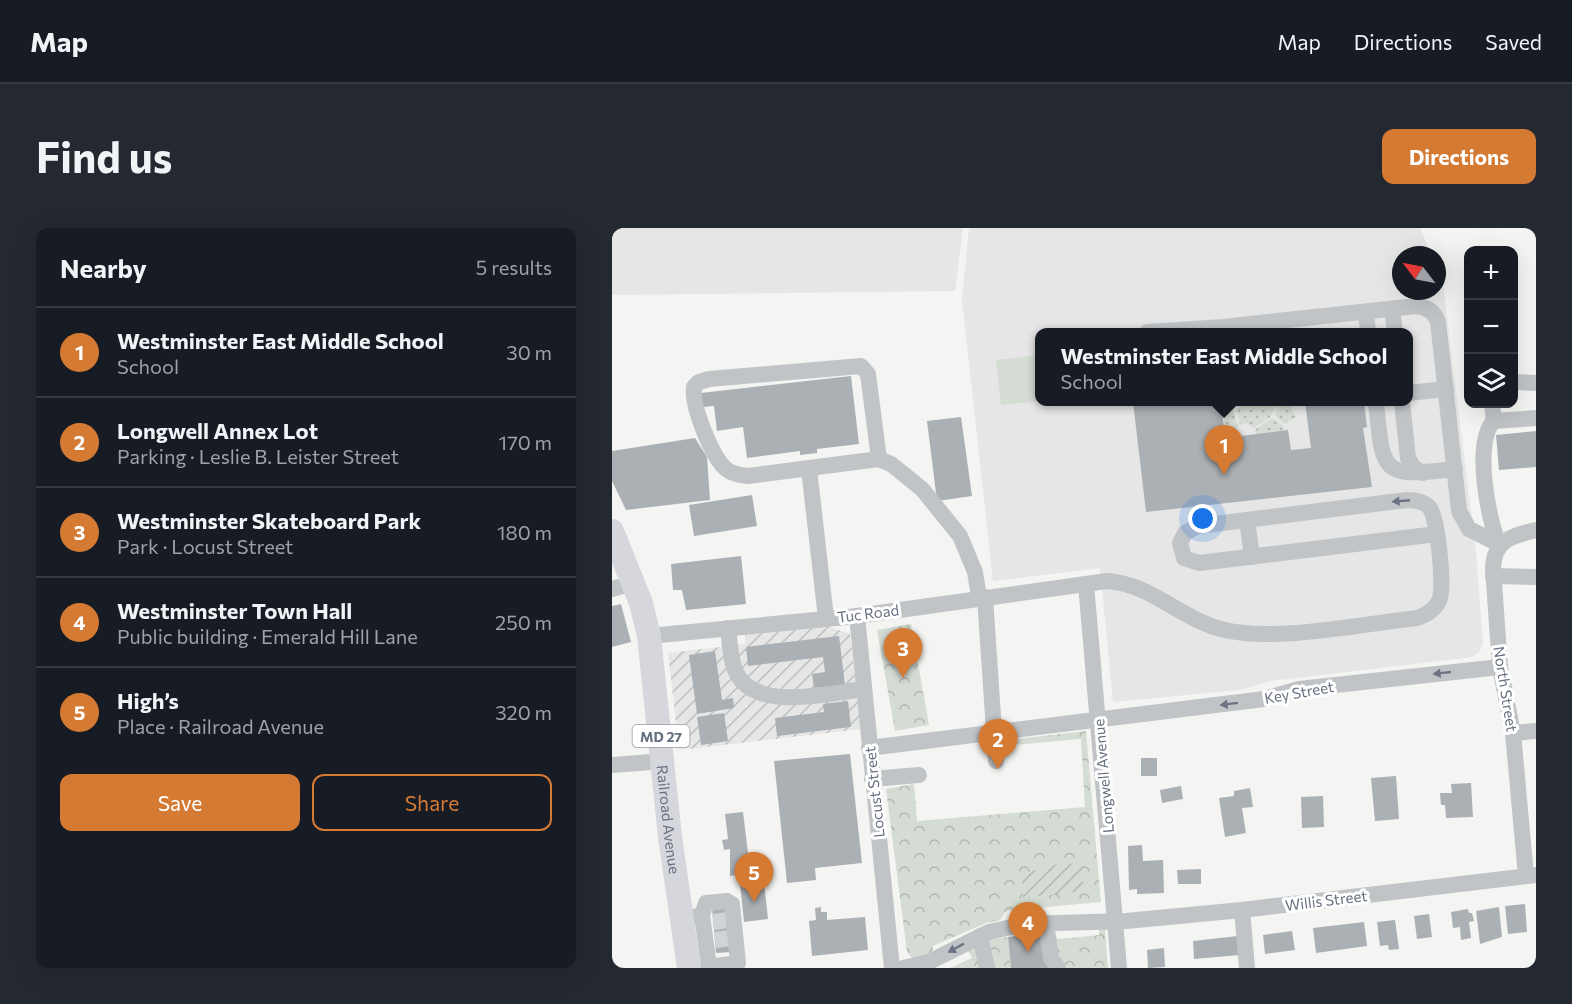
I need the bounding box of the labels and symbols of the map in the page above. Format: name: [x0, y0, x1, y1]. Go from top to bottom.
north arrow: [1392, 246, 1446, 300]
pin: 1: [1204, 426, 1244, 475]
one-way arrow: [1391, 496, 1410, 506]
your location: [1188, 504, 1217, 533]
street label: Tuc Road: [836, 600, 900, 626]
pin: 3: [884, 628, 922, 678]
street label: North Street: [1490, 645, 1522, 733]
one-way arrow: [1433, 668, 1452, 678]
street label: Key Street: [1263, 677, 1335, 707]
one-way arrow: [1219, 699, 1238, 708]
street label: Longwell Avenue: [1089, 718, 1117, 834]
pin: 2: [978, 720, 1018, 769]
road number: MD 27: [632, 725, 690, 747]
street label: Locust Street: [860, 746, 888, 838]
street label: Railroad Avenue: [654, 764, 684, 875]
pin: 5: [734, 852, 774, 902]
street label: Willis Street: [1284, 886, 1368, 914]
pin: 4: [1008, 902, 1048, 952]
one-way arrow: [947, 943, 964, 953]

